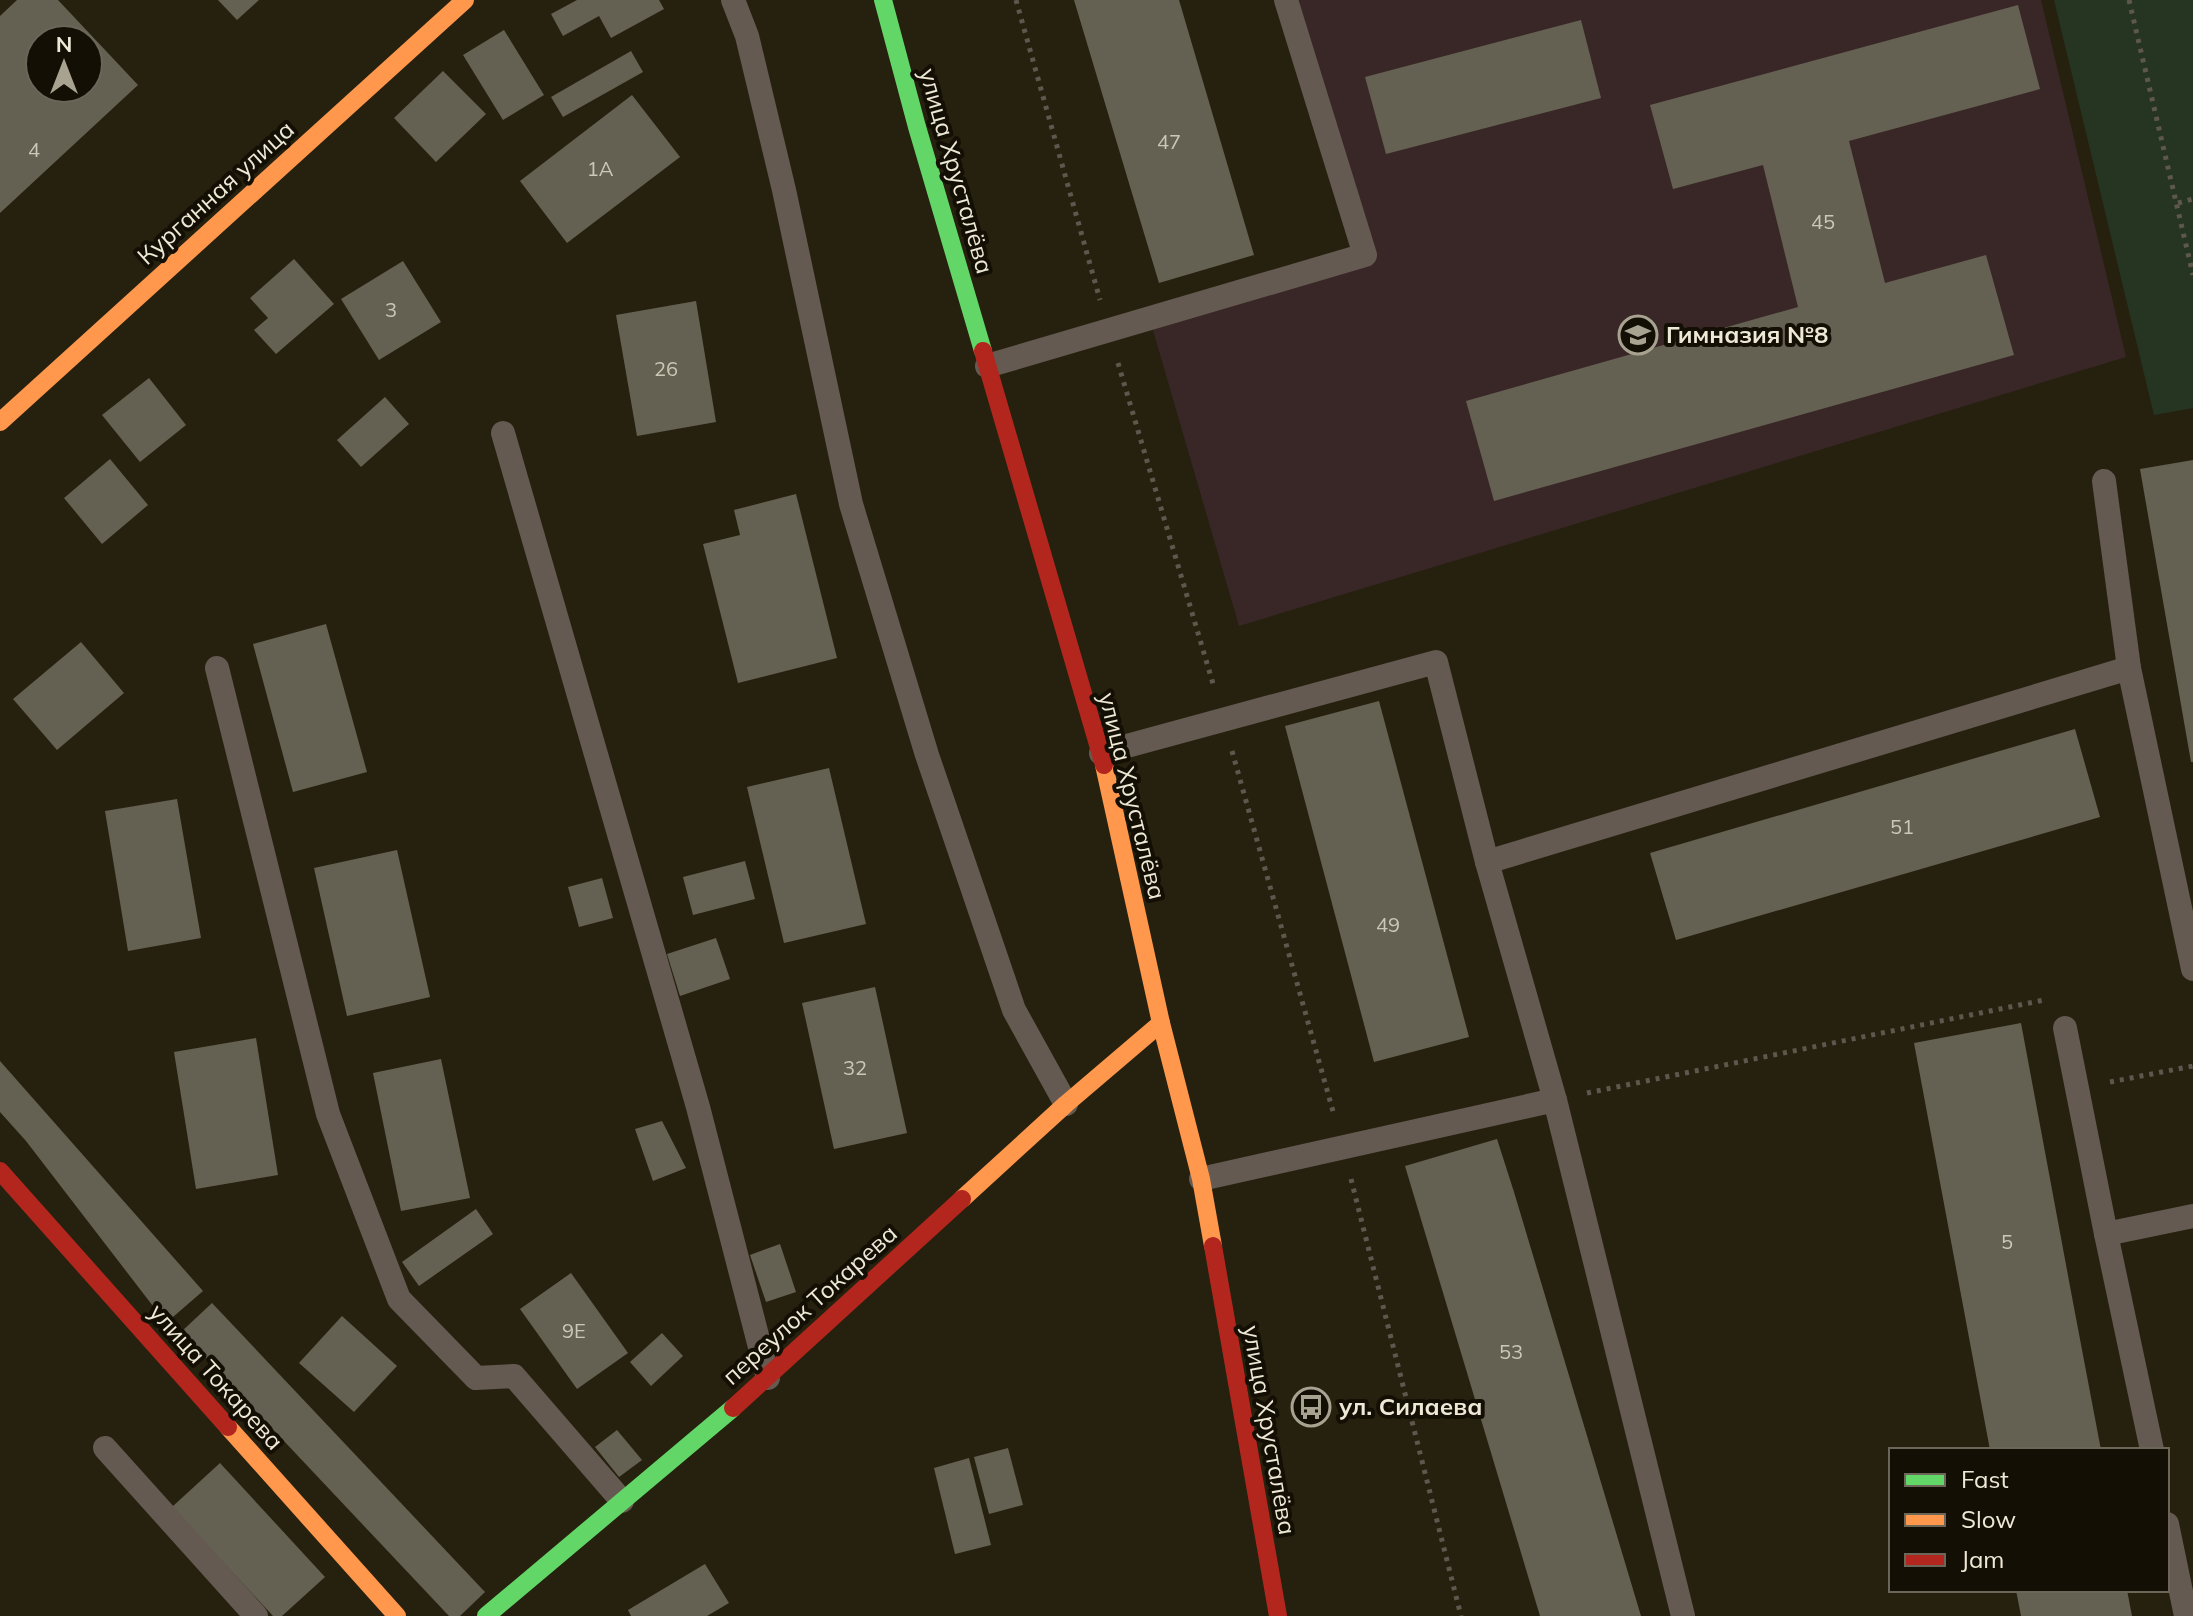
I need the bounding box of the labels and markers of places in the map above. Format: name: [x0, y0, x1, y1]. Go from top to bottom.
school or university icon: Гимназия №8: [1617, 314, 1659, 356]
place label: Гимназия №8: [1666, 319, 1828, 349]
bus stop icon: ул. Силаева: [1290, 1386, 1332, 1428]
place label: ул. Силаева: [1339, 1391, 1482, 1421]

